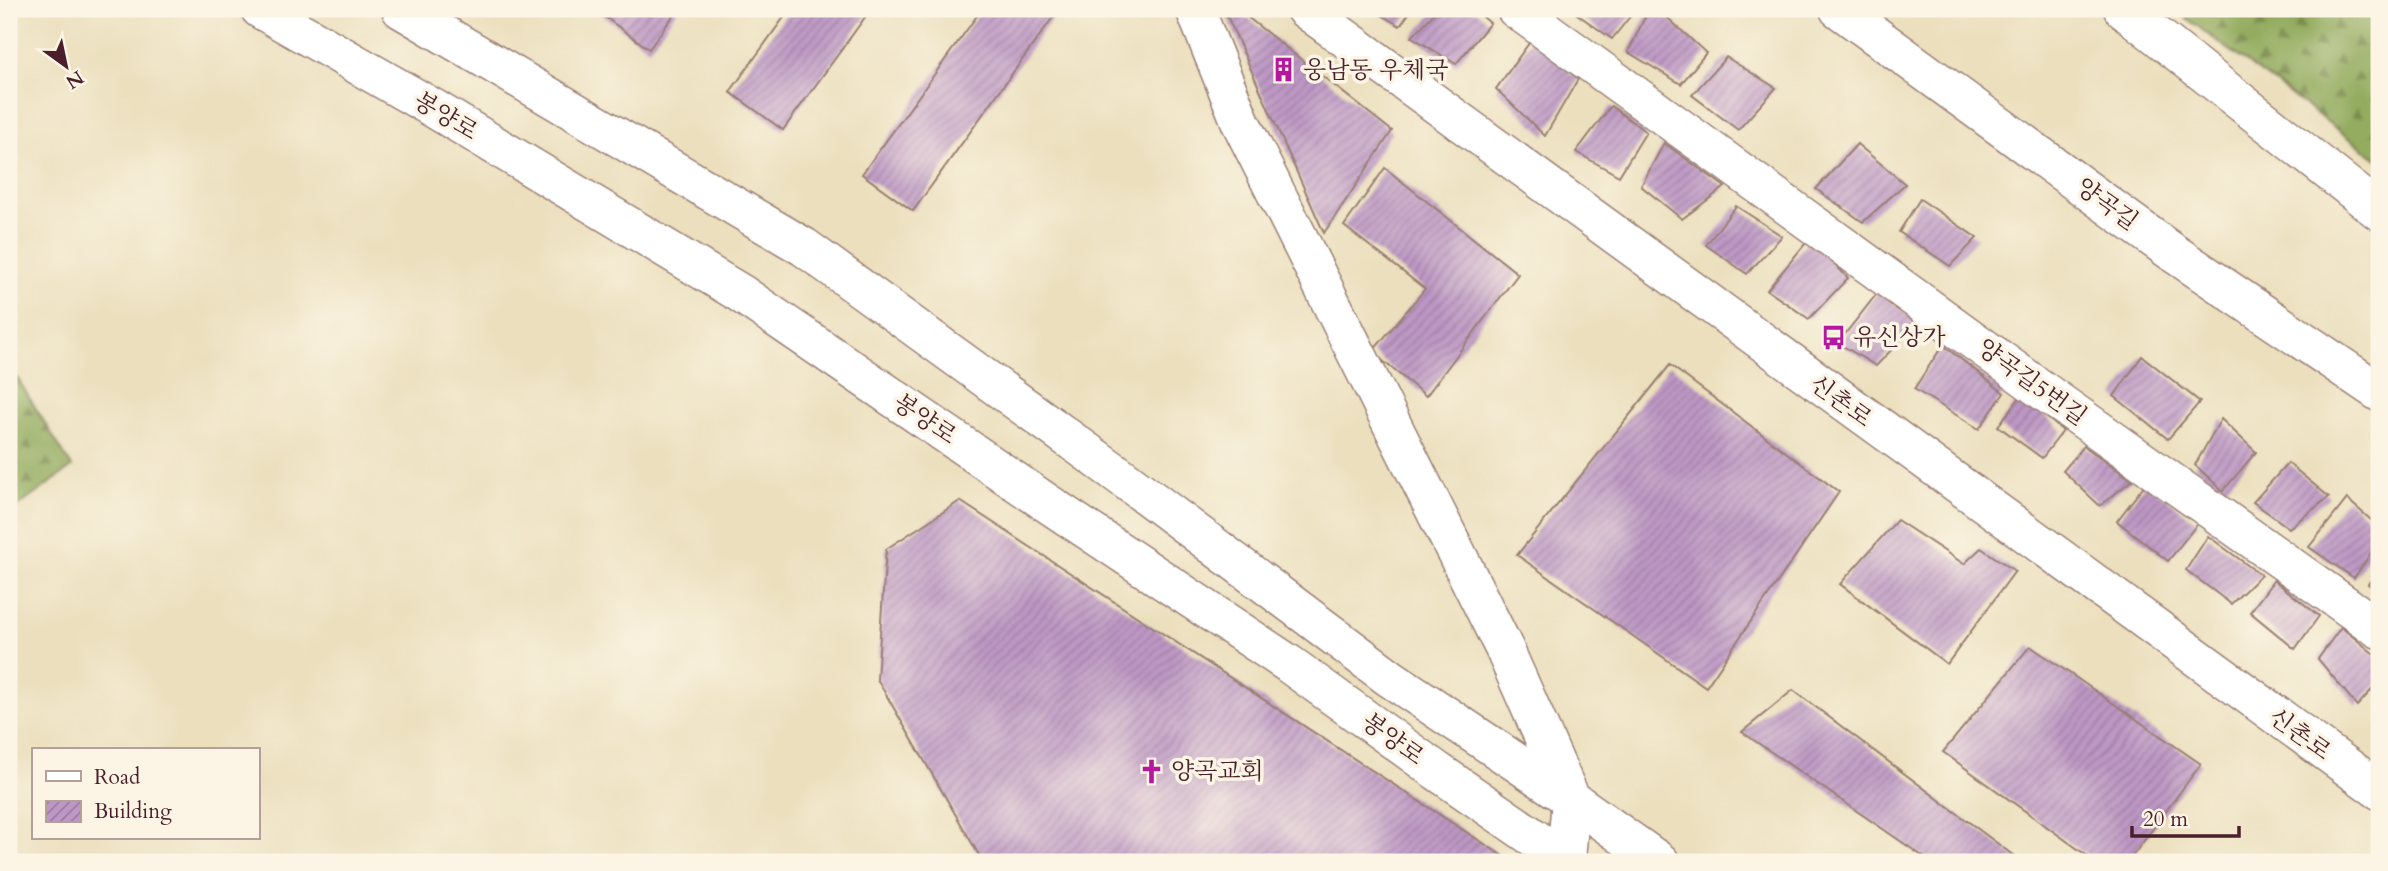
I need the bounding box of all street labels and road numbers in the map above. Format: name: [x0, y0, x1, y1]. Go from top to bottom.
street label: 봉양로: [407, 84, 484, 148]
street label: 양곡길: [2069, 171, 2145, 238]
street label: 양곡길5번길: [1970, 331, 2093, 433]
street label: 신촌로: [1803, 368, 1879, 435]
street label: 봉양로: [887, 386, 963, 453]
street label: 신촌로: [2262, 701, 2338, 768]
street label: 봉양로: [1355, 706, 1431, 773]

